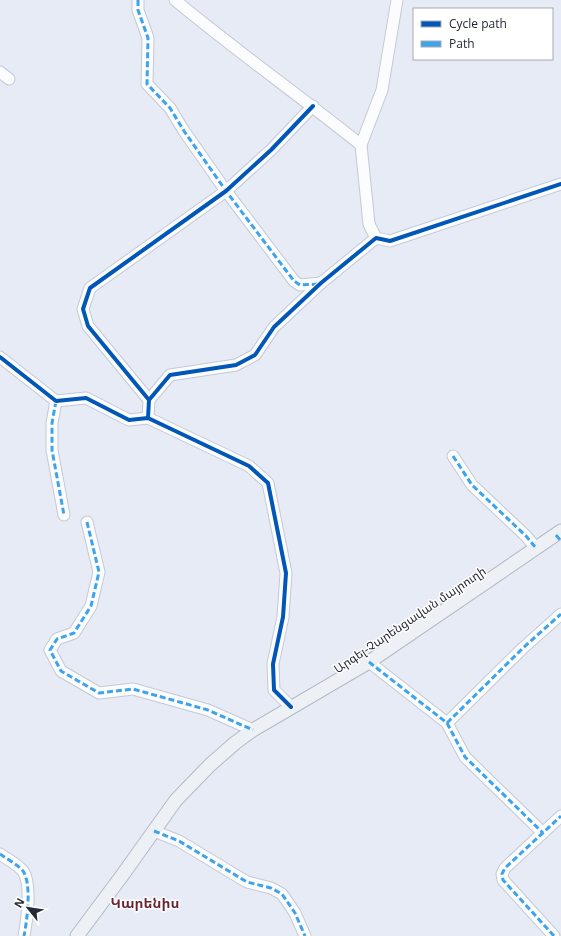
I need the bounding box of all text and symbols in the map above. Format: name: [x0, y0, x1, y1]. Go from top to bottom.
legend: [413, 8, 553, 60]
text: Cycle path: [449, 15, 507, 32]
text: Path: [449, 35, 475, 52]
street label: Արգել-Չարենցավան մայրուղի: [330, 562, 489, 677]
north arrow: [8, 888, 48, 928]
district label: Կարենիս: [111, 893, 179, 912]
text: N: [10, 895, 28, 910]

